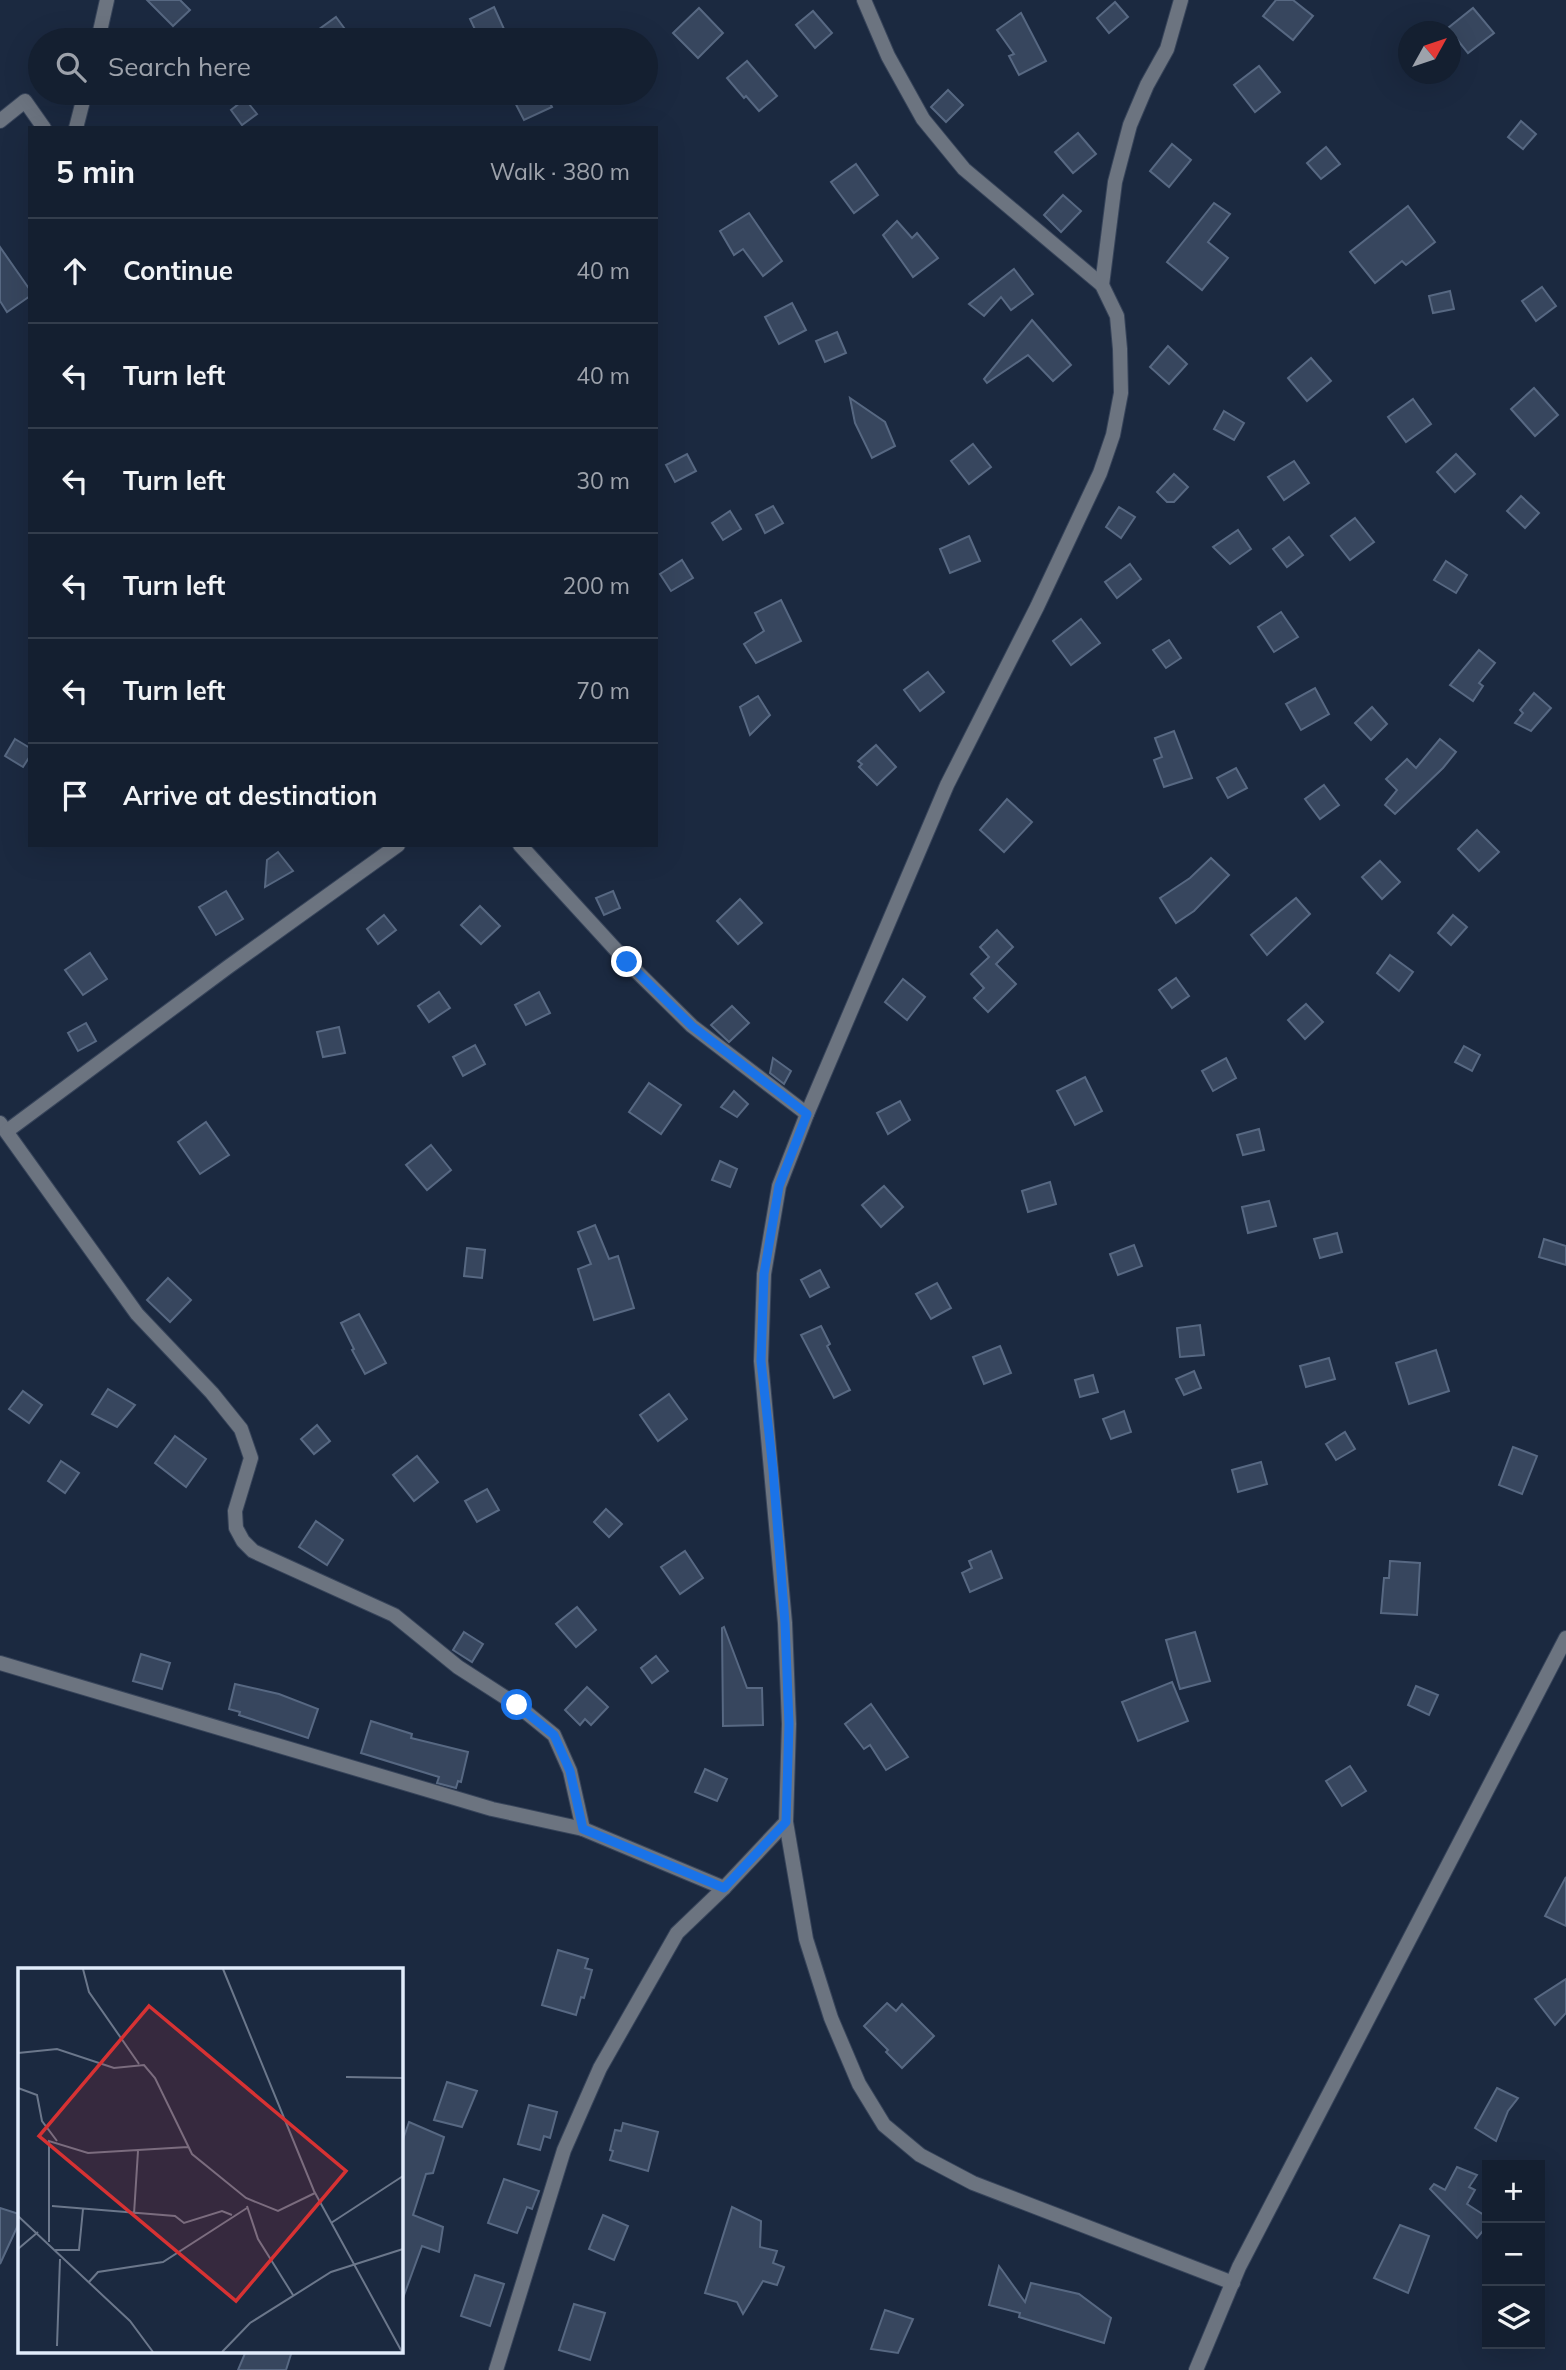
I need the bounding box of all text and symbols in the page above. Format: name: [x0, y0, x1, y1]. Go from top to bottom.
north arrow: [1398, 21, 1461, 84]
search box: [28, 28, 658, 105]
icon: search: [52, 48, 90, 86]
text: Search here: [108, 50, 251, 83]
text: 5 min: [56, 153, 135, 191]
text: Walk · 380 m: [490, 157, 630, 186]
icon: ahead: [56, 252, 94, 290]
text: Continue: [123, 254, 233, 287]
text: 40 m: [576, 256, 630, 285]
icon: left: [56, 357, 94, 395]
text: Turn left: [123, 359, 225, 392]
text: 40 m: [576, 361, 630, 390]
icon: left: [56, 462, 94, 500]
text: Turn left: [123, 464, 225, 497]
text: 30 m: [576, 466, 630, 495]
icon: left: [56, 567, 94, 605]
text: Turn left: [123, 569, 225, 602]
text: 200 m: [562, 571, 630, 600]
icon: left: [56, 672, 94, 710]
text: Turn left: [123, 674, 225, 707]
text: 70 m: [576, 676, 630, 705]
icon: arrive: [56, 777, 94, 815]
text: Arrive at destination: [123, 779, 378, 812]
route end: [611, 946, 642, 977]
route start: [501, 1689, 532, 1720]
inset map: [18, 1968, 402, 2352]
map controls: [1482, 2160, 1545, 2349]
button: +: [1482, 2160, 1545, 2223]
button: −: [1482, 2223, 1545, 2286]
button: layers: [1482, 2286, 1545, 2349]

